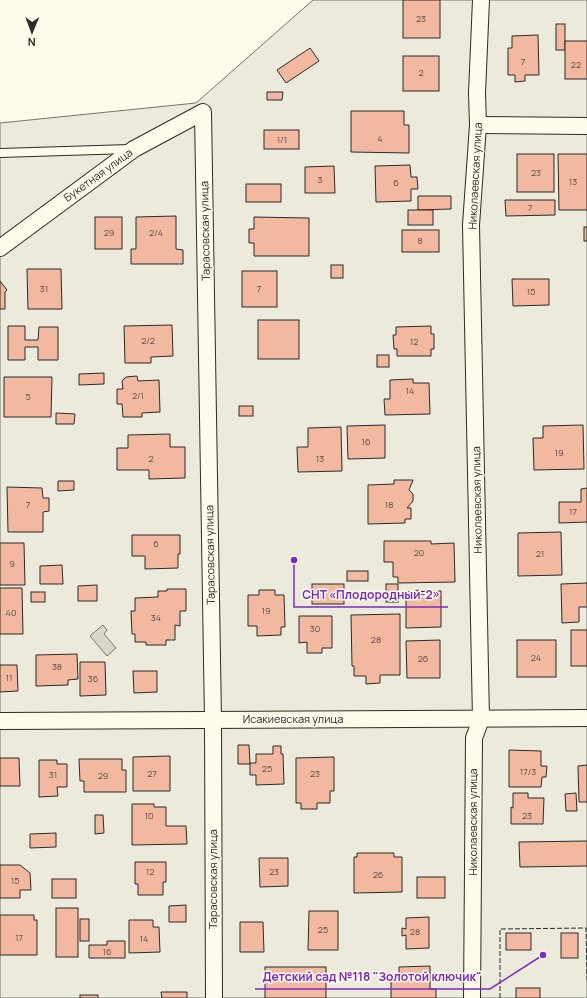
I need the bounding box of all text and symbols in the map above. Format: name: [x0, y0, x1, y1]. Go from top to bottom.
north arrow: [12, 12, 52, 52]
house number: 23: [416, 12, 426, 25]
text: N: [28, 35, 36, 50]
house number: 7: [521, 55, 526, 68]
house number: 22: [571, 58, 581, 71]
house number: 2: [418, 66, 424, 79]
street label: Николаевская улица: [464, 122, 485, 230]
house number: 4: [377, 132, 383, 145]
house number: 1/1: [277, 133, 287, 146]
street label: Букетная улица: [60, 145, 135, 205]
house number: 23: [531, 166, 541, 179]
house number: 3: [318, 173, 323, 186]
house number: 13: [569, 175, 577, 188]
house number: 6: [393, 176, 399, 189]
street label: Тарасовская улица: [196, 181, 213, 281]
house number: 7: [528, 201, 533, 214]
house number: 29: [104, 226, 114, 239]
house number: 2/4: [149, 226, 163, 239]
house number: 8: [417, 234, 423, 247]
house number: 31: [40, 282, 48, 295]
house number: 7: [257, 282, 262, 295]
house number: 15: [527, 285, 535, 298]
house number: 2/2: [141, 334, 155, 347]
house number: 12: [410, 335, 418, 348]
house number: 14: [406, 384, 414, 397]
house number: 2/1: [132, 389, 144, 402]
house number: 5: [25, 390, 31, 403]
house number: 16: [361, 435, 371, 448]
street label: Николаевская улица: [468, 446, 485, 554]
house number: 19: [554, 446, 564, 459]
house number: 2: [148, 452, 154, 465]
house number: 13: [316, 452, 324, 465]
house number: 7: [26, 498, 31, 511]
house number: 18: [385, 498, 393, 511]
street label: Тарасовская улица: [201, 505, 218, 605]
house number: 17: [569, 505, 577, 518]
house number: 6: [153, 537, 159, 550]
house number: 20: [414, 546, 424, 559]
house number: 21: [536, 547, 544, 560]
house number: 9: [9, 557, 15, 570]
callout: СНТ «Плодородный-2»: [294, 583, 448, 607]
text: СНТ «Плодородный-2»: [302, 586, 440, 603]
house number: 19: [261, 604, 271, 617]
house number: 40: [6, 606, 16, 619]
house number: 34: [151, 611, 161, 624]
house number: 30: [310, 622, 320, 635]
house number: 28: [371, 633, 381, 646]
house number: 24: [531, 651, 541, 664]
house number: 26: [418, 652, 429, 665]
house number: 38: [52, 660, 62, 673]
house number: 11: [5, 671, 13, 684]
house number: 36: [88, 672, 99, 685]
street label: Исакиевская улица: [243, 711, 343, 726]
house number: 25: [262, 762, 272, 775]
house number: 17/3: [520, 765, 536, 778]
house number: 27: [147, 767, 157, 780]
house number: 23: [310, 767, 320, 780]
house number: 31: [49, 768, 57, 781]
street label: Николаевская улица: [465, 768, 480, 876]
house number: 29: [98, 769, 108, 782]
house number: 10: [145, 809, 154, 822]
house number: 23: [522, 809, 532, 822]
street label: Тарасовская улица: [205, 829, 220, 929]
house number: 12: [146, 865, 154, 878]
house number: 23: [269, 865, 279, 878]
house number: 26: [373, 868, 384, 881]
house number: 15: [11, 874, 19, 887]
house number: 25: [318, 923, 328, 936]
house number: 28: [410, 925, 420, 938]
house number: 17: [15, 931, 23, 944]
house number: 14: [140, 932, 148, 945]
house number: 16: [102, 945, 112, 958]
callout: Детский сад №118 "Золотой ключик": [255, 965, 490, 989]
text: Детский сад №118 "Золотой ключик": [262, 968, 482, 985]

